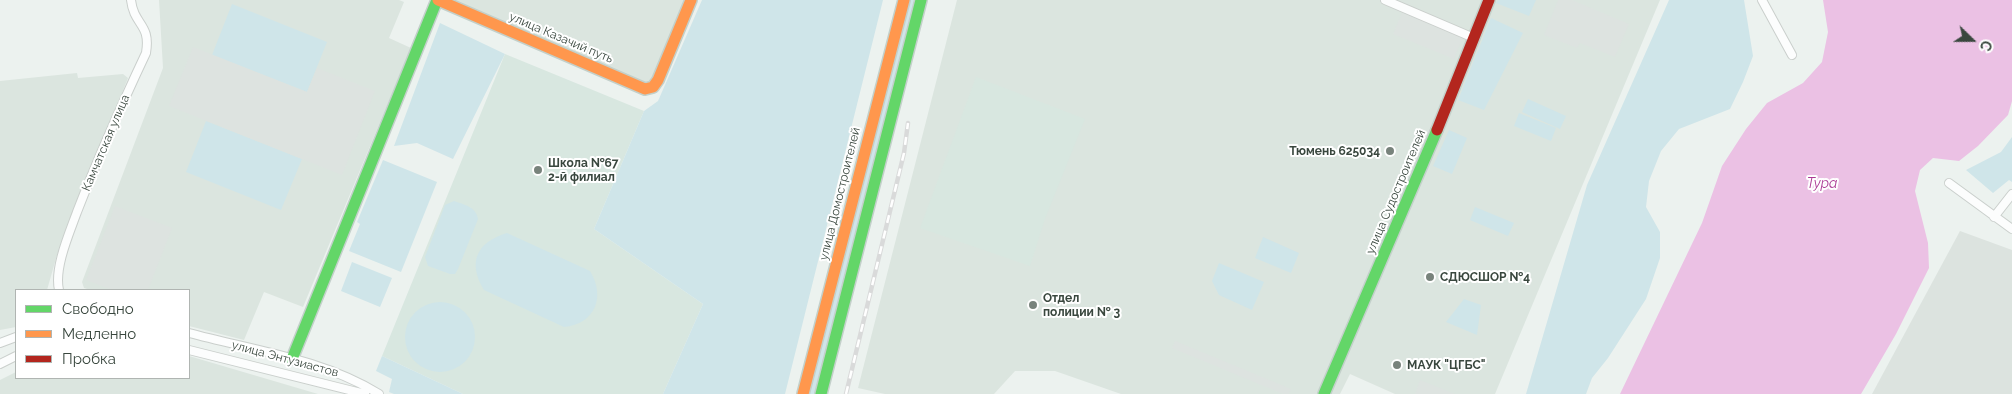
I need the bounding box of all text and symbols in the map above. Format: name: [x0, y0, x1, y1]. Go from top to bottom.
street label: улица Казачий путь: [507, 10, 615, 66]
north arrow: [1947, 15, 1997, 65]
text: С: [1977, 38, 1995, 53]
street label: Камчатская улица: [79, 93, 133, 193]
street label: улица Домостроителей: [817, 126, 863, 262]
street label: улица Судостроителей: [1363, 128, 1429, 256]
place label: Тюмень 625034: [1289, 144, 1380, 158]
marker: Тюмень 625034: [1384, 145, 1396, 157]
place label: Школа №67 2-й филиал: [548, 156, 619, 184]
marker: Школа №67 2-й филиал: [532, 164, 544, 176]
water label: Тура: [1807, 176, 1837, 192]
place label: СДЮСШОР №4: [1440, 270, 1530, 284]
marker: СДЮСШОР №4: [1424, 271, 1436, 283]
legend: [15, 289, 190, 379]
place label: Отдел полиции № 3: [1043, 291, 1120, 319]
marker: Отдел полиции № 3: [1027, 299, 1039, 311]
text: Свободно: [62, 300, 134, 318]
text: Медленно: [62, 325, 136, 343]
street label: улица Энтузиастов: [230, 338, 340, 380]
text: Пробка: [62, 350, 116, 368]
place label: МАУК "ЦГБС": [1407, 358, 1485, 372]
marker: МАУК "ЦГБС": [1391, 359, 1403, 371]

